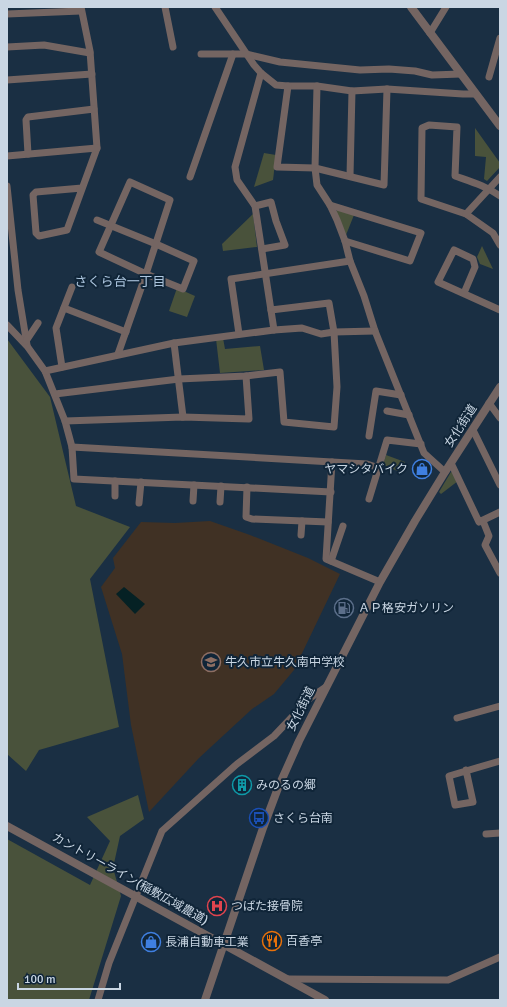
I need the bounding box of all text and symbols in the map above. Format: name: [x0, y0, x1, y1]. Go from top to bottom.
district label: さくら台一丁目: [74, 274, 166, 290]
street label: 女化街道: [442, 402, 480, 450]
shop icon: ヤマシタバイク: [411, 458, 433, 480]
place label: ヤマシタバイク: [324, 462, 408, 477]
fuel station icon: ＡＰ格安ガソリン: [333, 597, 355, 619]
place label: ＡＰ格安ガソリン: [358, 601, 454, 616]
school or university icon: 牛久市立牛久南中学校: [200, 651, 222, 673]
place label: 牛久市立牛久南中学校: [225, 655, 345, 670]
street label: 女化街道: [284, 684, 318, 734]
building icon: みのるの郷: [231, 774, 253, 796]
place label: みのるの郷: [256, 778, 316, 793]
bus stop icon: さくら台南: [248, 807, 270, 829]
place label: さくら台南: [273, 811, 333, 826]
street label: カントリーライン(稲敷広域農道): [49, 830, 211, 928]
hospital icon: つばた接骨院: [206, 895, 228, 917]
place label: つばた接骨院: [231, 899, 303, 914]
restaurant icon: 百香亭: [261, 930, 283, 952]
shop icon: 長浦自動車工業: [140, 931, 162, 953]
place label: 百香亭: [286, 934, 322, 949]
place label: 長浦自動車工業: [165, 935, 249, 950]
scale bar: [18, 965, 120, 991]
text: 100 m: [24, 972, 56, 987]

